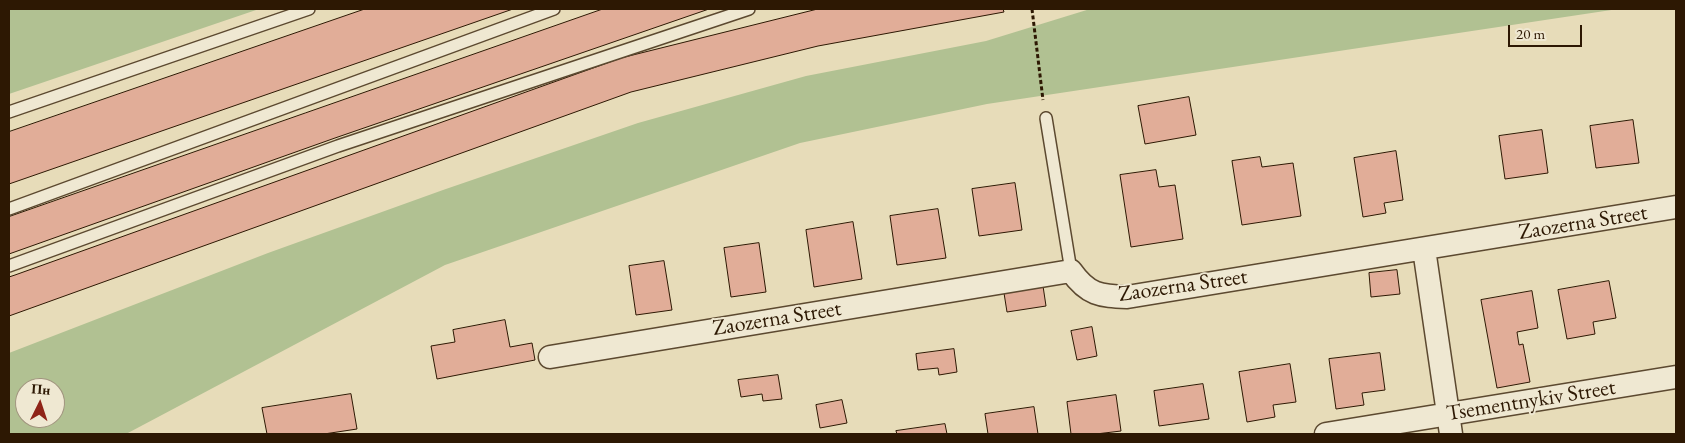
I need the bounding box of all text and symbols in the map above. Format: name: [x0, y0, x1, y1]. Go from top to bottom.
scale bar: [1510, 15, 1584, 47]
text: 20 m: [1516, 24, 1545, 43]
street label: Zaozerna Street: [1517, 200, 1649, 246]
street label: Zaozerna Street: [1117, 264, 1249, 308]
street label: Zaozerna Street: [711, 296, 843, 342]
street label: Tsementnykiv Street: [1445, 375, 1617, 427]
north arrow: [15, 378, 65, 428]
text: Пн: [31, 379, 51, 399]

